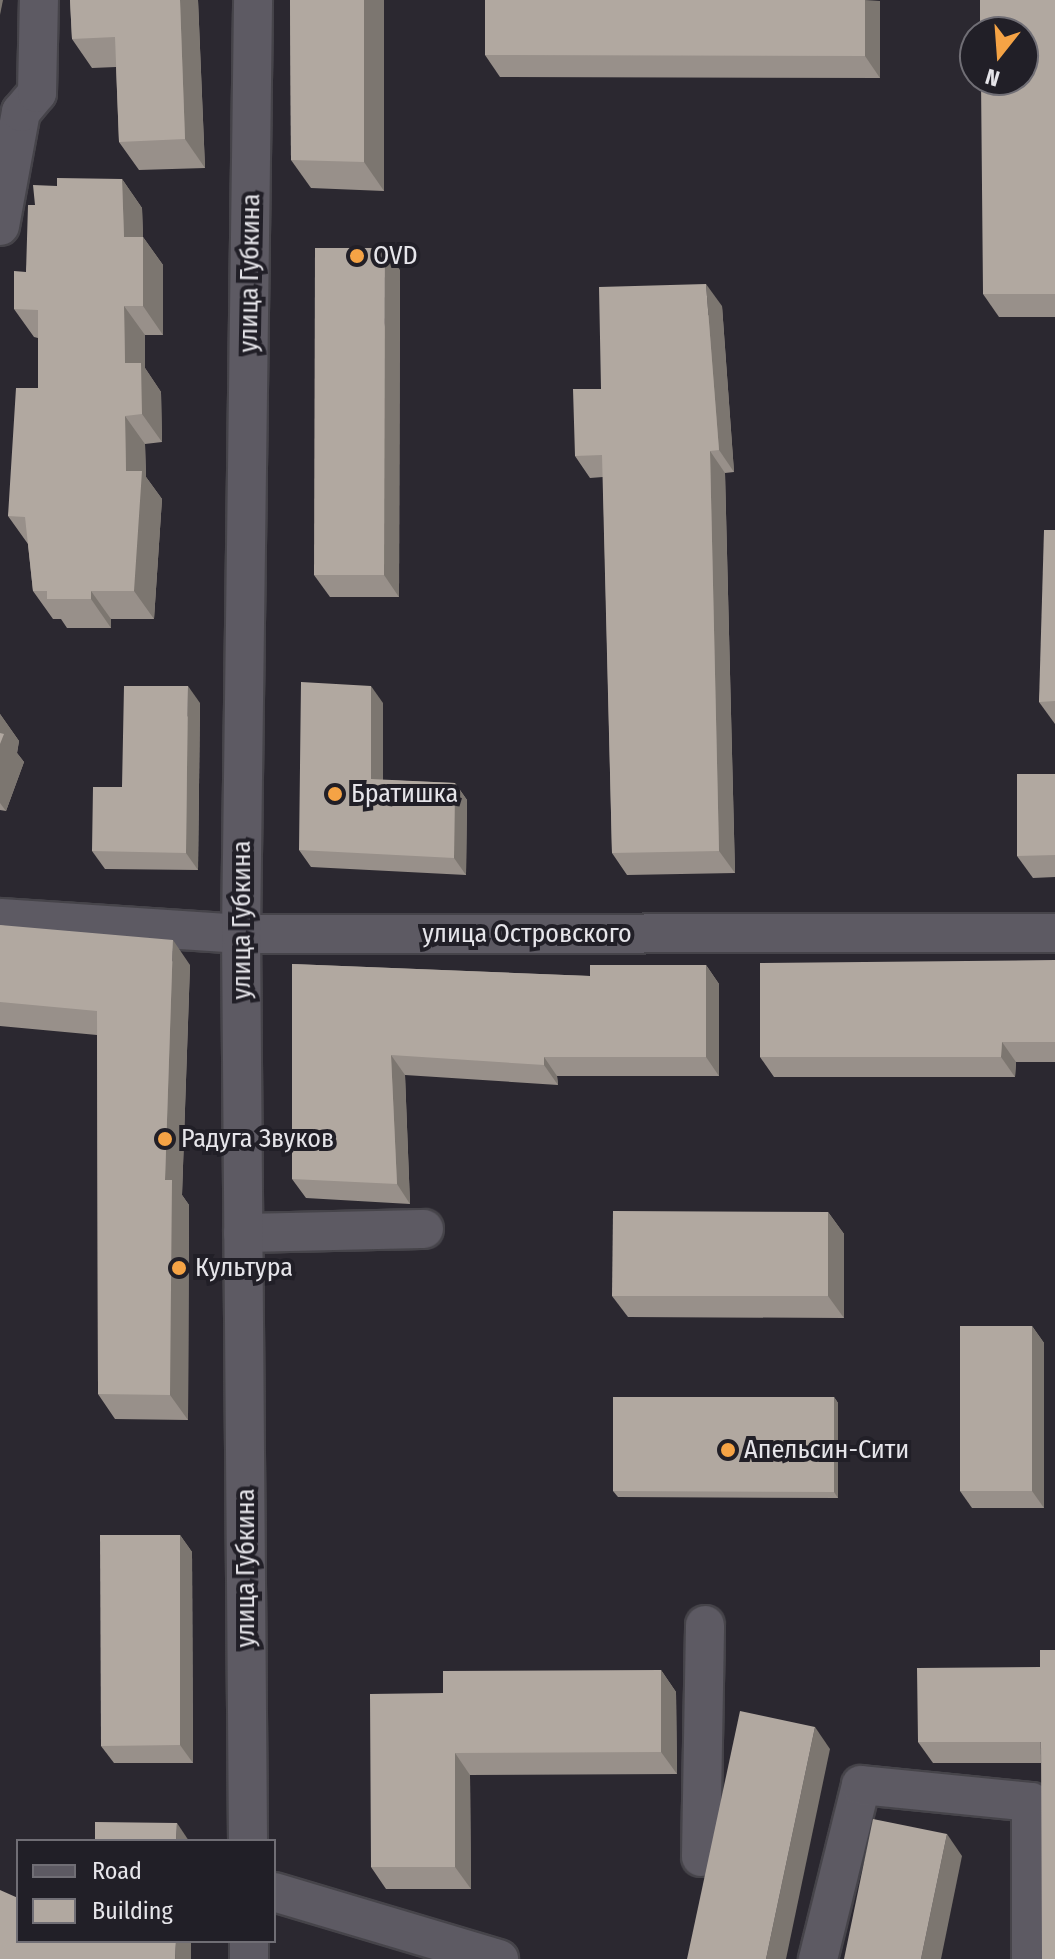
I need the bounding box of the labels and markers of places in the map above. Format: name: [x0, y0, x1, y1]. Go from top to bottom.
place label: OVD: [373, 240, 418, 272]
marker: OVD: [348, 247, 366, 265]
place label: Братишка: [351, 778, 458, 810]
marker: Братишка: [326, 785, 344, 803]
place label: Радуга Звуков: [181, 1123, 334, 1155]
marker: Радуга Звуков: [156, 1130, 174, 1148]
place label: Культура: [195, 1252, 293, 1284]
marker: Культура: [170, 1259, 188, 1277]
place label: Апельсин-Сити: [744, 1434, 909, 1466]
marker: Апельсин-Сити: [719, 1441, 737, 1459]

